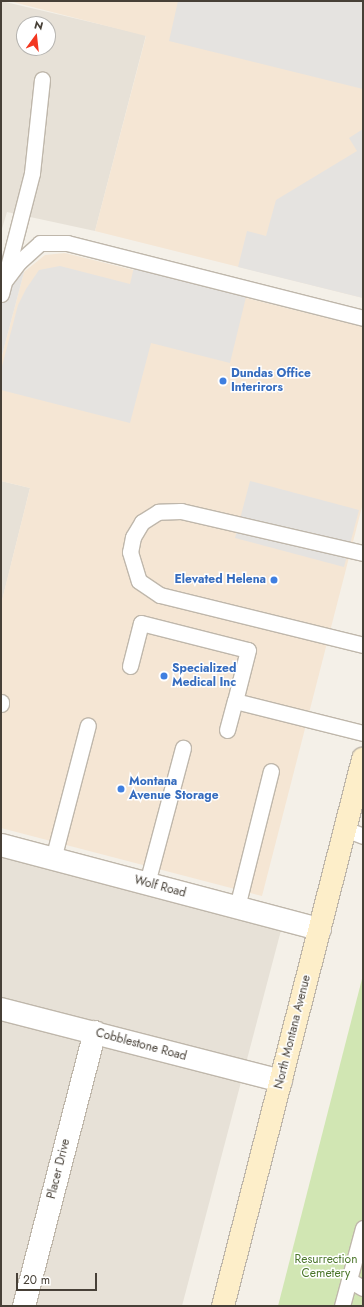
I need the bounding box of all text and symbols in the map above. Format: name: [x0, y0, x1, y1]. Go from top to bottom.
north arrow: [16, 16, 56, 56]
text: N: [33, 17, 45, 34]
place label: Dundas Office Interirors: [231, 367, 311, 395]
marker: Dundas Office Interirors: [218, 376, 228, 386]
place label: Elevated Helena: [175, 573, 266, 587]
marker: Elevated Helena: [269, 575, 279, 585]
place label: Specialized Medical Inc: [172, 662, 236, 690]
marker: Specialized Medical Inc: [159, 671, 169, 681]
place label: Montana Avenue Storage: [129, 775, 219, 803]
marker: Montana Avenue Storage: [116, 784, 126, 794]
street label: Wolf Road: [132, 873, 188, 901]
street label: North Montana Avenue: [272, 973, 314, 1091]
street label: Cobblestone Road: [94, 1026, 188, 1064]
street label: Placer Drive: [45, 1137, 73, 1201]
park label: Resurrection Cemetery: [295, 1253, 357, 1281]
scale bar: [18, 1265, 99, 1291]
text: 20 m: [23, 1271, 50, 1289]

